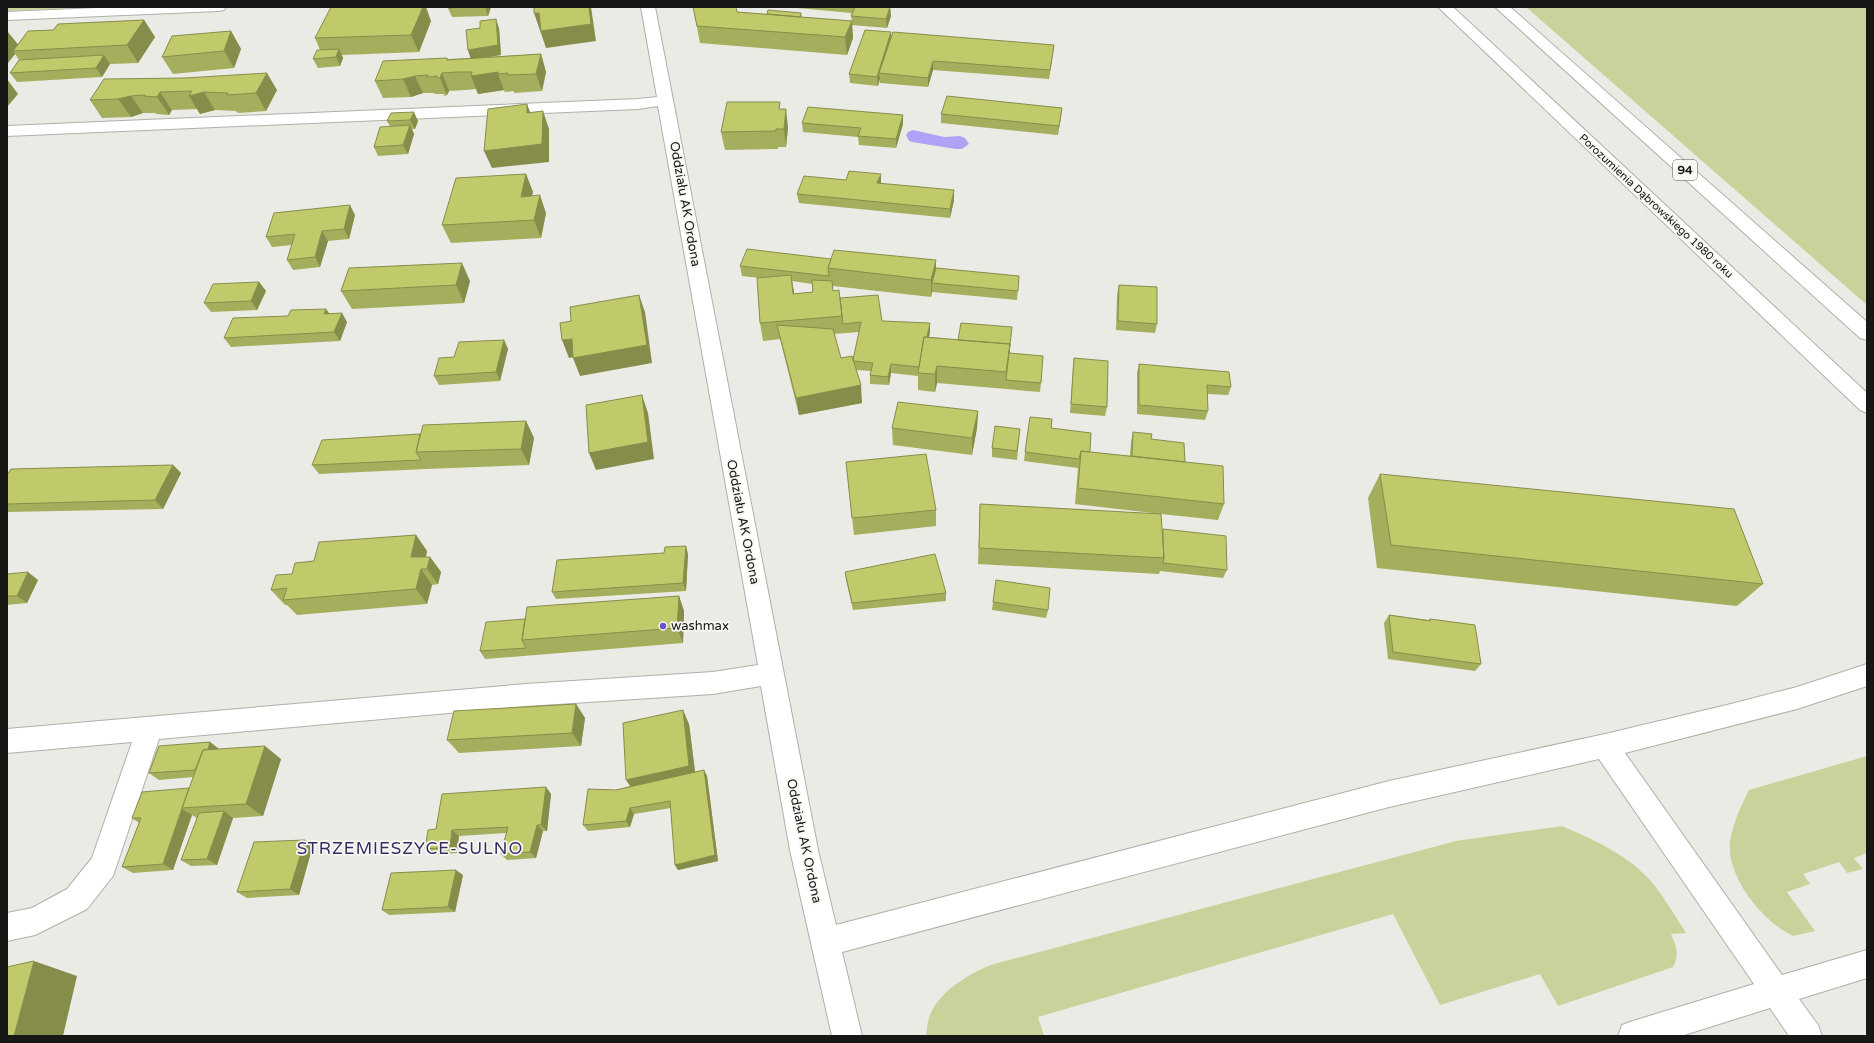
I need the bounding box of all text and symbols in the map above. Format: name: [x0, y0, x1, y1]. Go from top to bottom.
street label: Porozumienia Dąbrowskiego 1980 roku: [1576, 131, 1736, 281]
street label: Oddziału AK Ordona: [666, 140, 704, 268]
road number: 94: [1673, 160, 1697, 180]
street label: Oddziału AK Ordona: [723, 458, 763, 586]
place label: washmax: [671, 618, 729, 634]
marker: washmax: [658, 621, 668, 631]
street label: Oddziału AK Ordona: [783, 777, 825, 905]
district label: STRZEMIESZYCE-SULNO: [297, 838, 523, 859]

